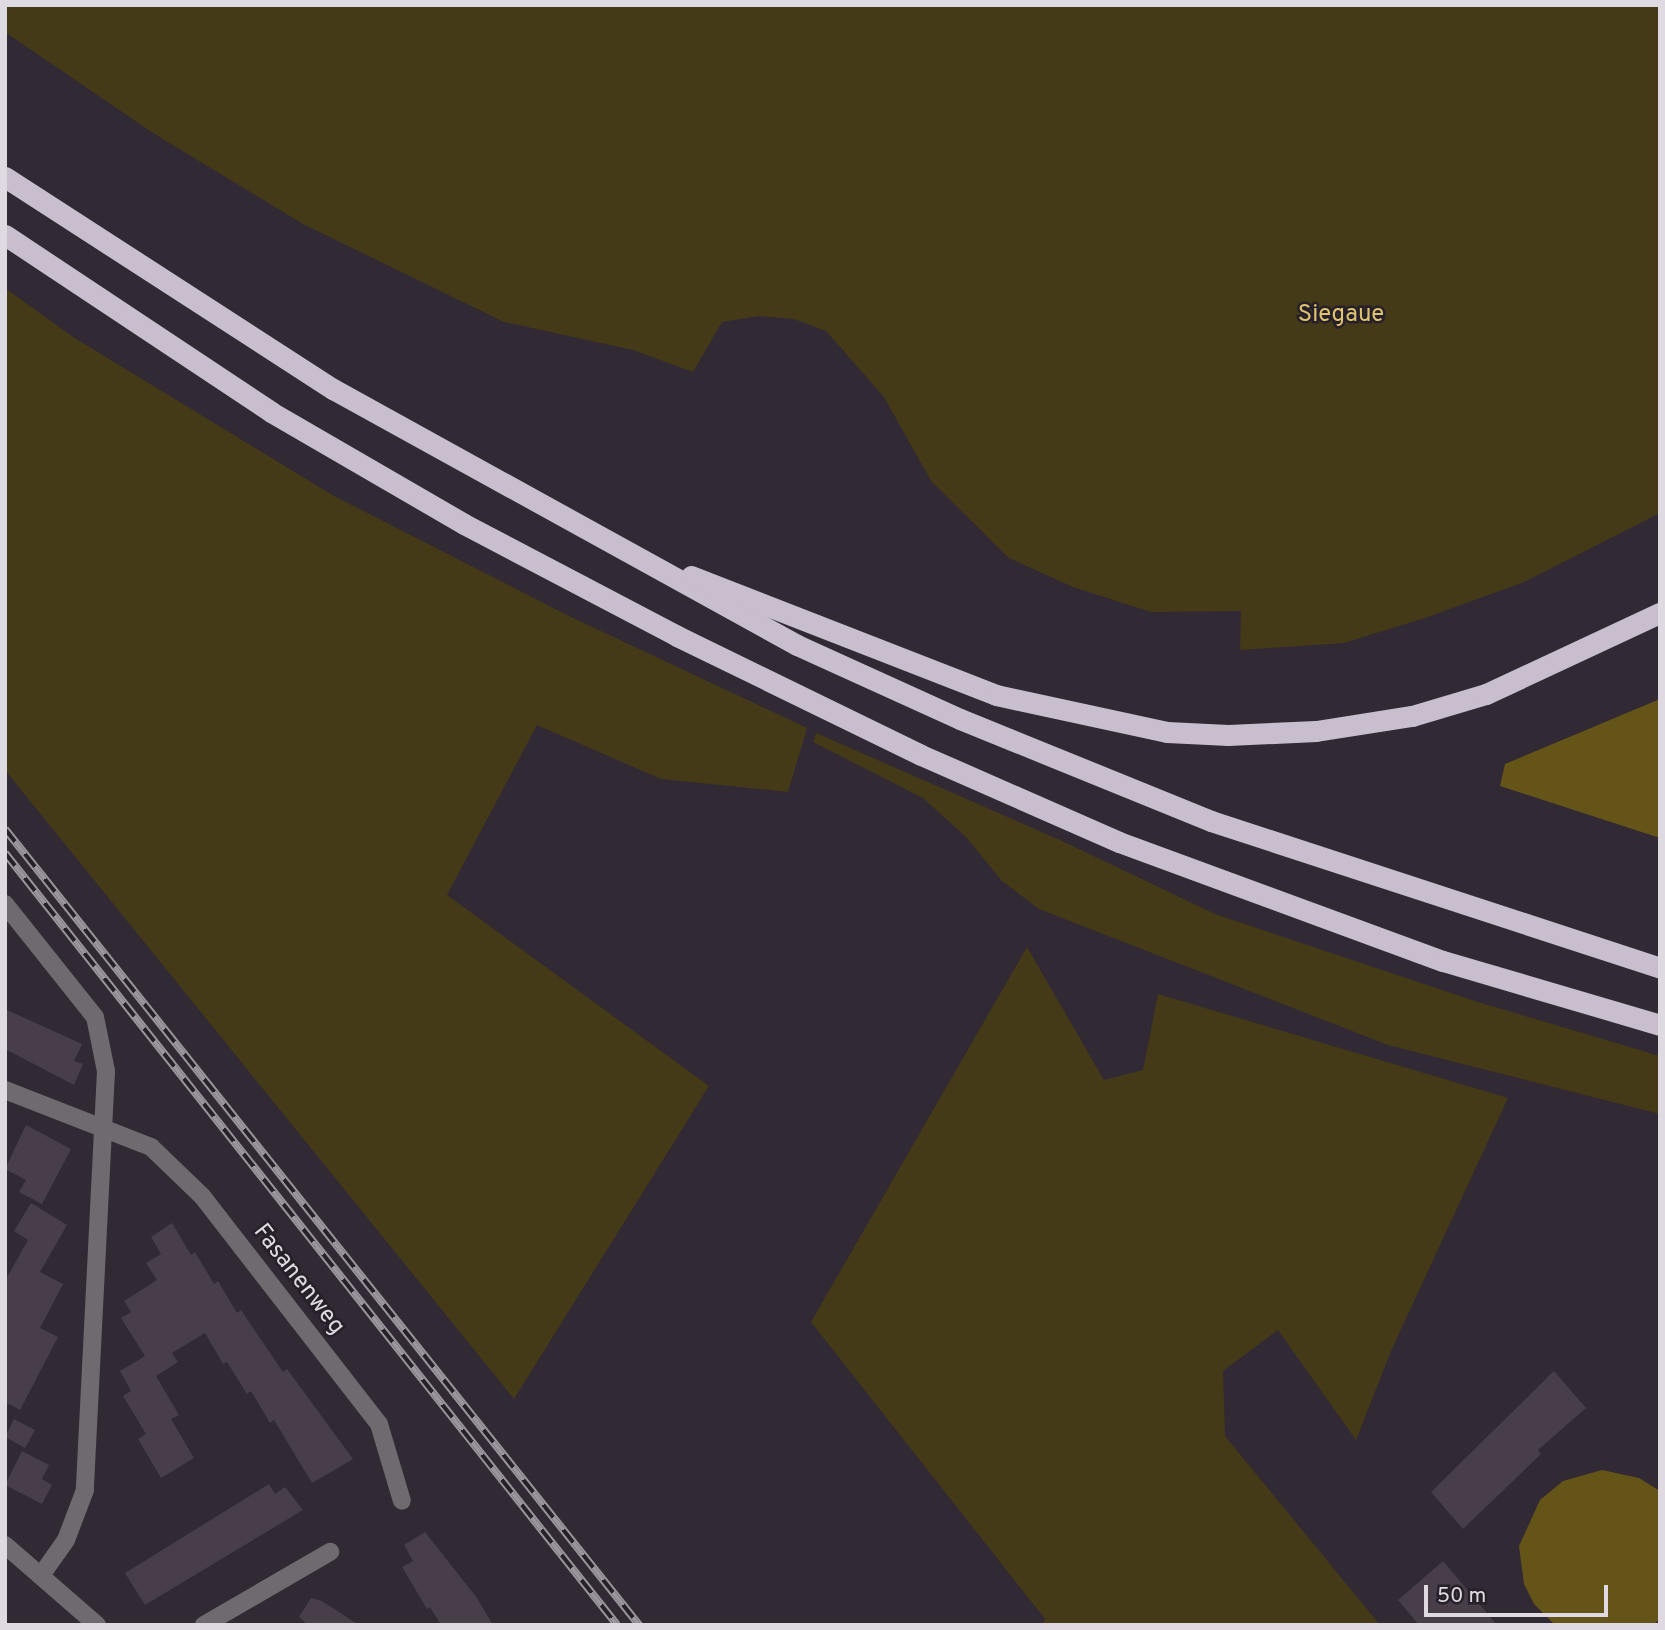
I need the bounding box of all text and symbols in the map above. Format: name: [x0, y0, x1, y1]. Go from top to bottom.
park label: Siegaue: [1298, 302, 1384, 330]
street label: Fasanenweg: [246, 1219, 350, 1341]
scale bar: [1427, 1570, 1611, 1614]
text: 50 m: [1437, 1583, 1486, 1610]

